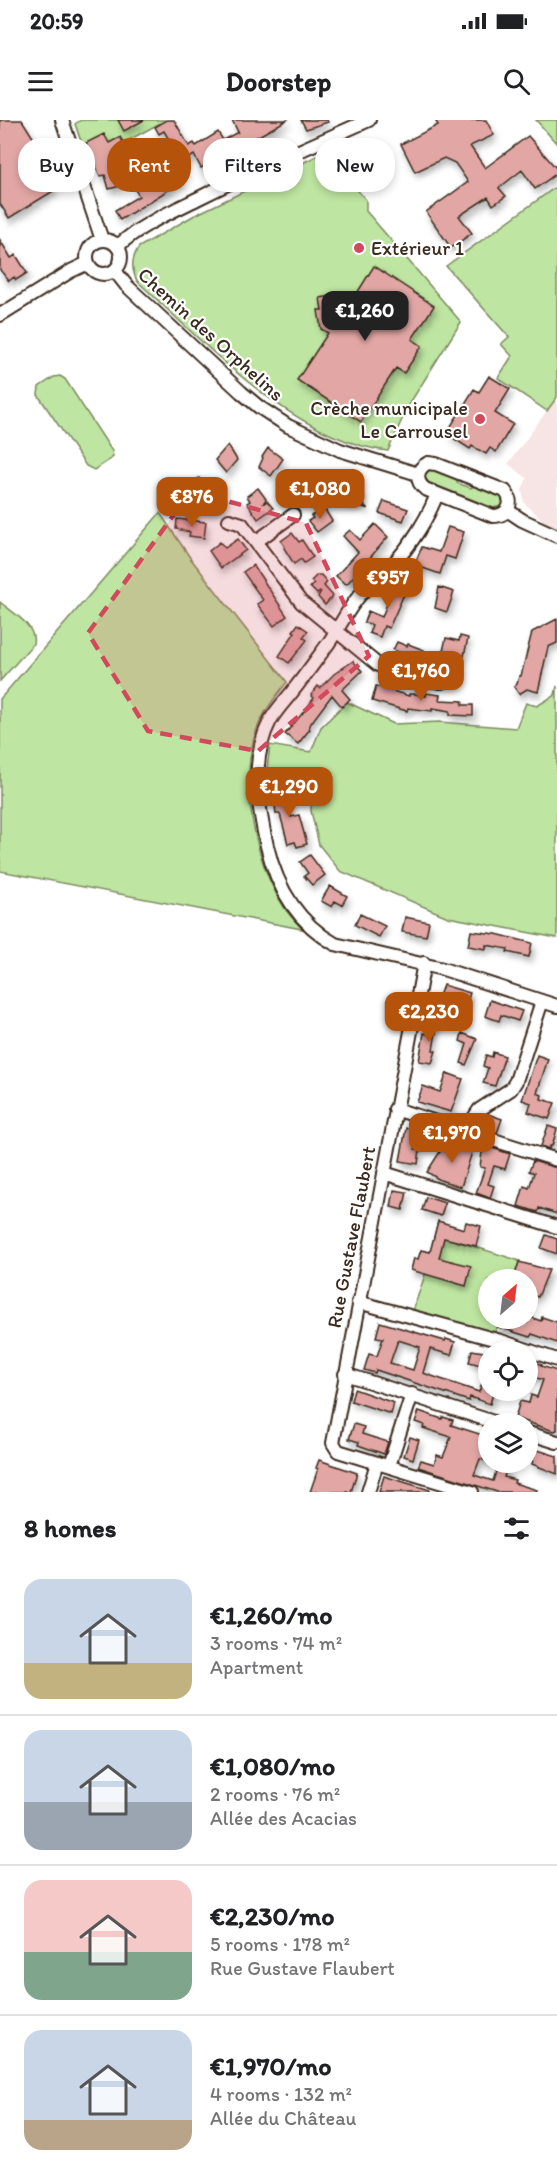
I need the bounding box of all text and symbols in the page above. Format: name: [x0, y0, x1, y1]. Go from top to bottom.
text: 20:59: [30, 8, 84, 35]
icon: menu: [24, 65, 57, 98]
text: Doorstep: [226, 65, 331, 98]
icon: search: [500, 65, 533, 98]
chip: Buy: [18, 138, 95, 192]
chip: Rent: [107, 138, 191, 192]
chip: Filters: [203, 138, 303, 192]
chip: New: [315, 138, 395, 192]
place label: Extérieur 1: [371, 236, 464, 260]
marker: Extérieur 1: [352, 241, 366, 255]
street label: Chemin des Orphelins: [133, 262, 289, 406]
pin: €1,260: [316, 291, 414, 342]
text: €1,260: [336, 298, 394, 322]
place label: Crèche municipale Le Carrousel: [310, 396, 468, 443]
marker: Crèche municipale Le Carrousel: [473, 412, 487, 426]
pin: €1,080: [271, 469, 369, 520]
text: €1,080: [289, 476, 351, 500]
pin: €876: [156, 477, 228, 528]
text: €876: [171, 484, 213, 508]
pin: €957: [352, 558, 424, 609]
text: €957: [367, 565, 409, 589]
pin: €1,760: [372, 651, 470, 702]
text: €1,760: [392, 658, 450, 682]
pin: €1,290: [240, 767, 338, 818]
text: €1,290: [260, 774, 318, 798]
pin: €2,230: [380, 992, 478, 1043]
text: €2,230: [399, 999, 459, 1023]
pin: €1,970: [403, 1113, 501, 1164]
text: €1,970: [423, 1120, 481, 1144]
street label: Rue Gustave Flaubert: [322, 1144, 380, 1330]
north arrow: [478, 1269, 538, 1329]
map controls: [478, 1269, 538, 1473]
button: locate: [478, 1341, 538, 1401]
button: layers: [478, 1413, 538, 1473]
text: 8 homes: [24, 1512, 116, 1544]
icon: filters: [500, 1512, 533, 1545]
text: €1,260/mo: [210, 1599, 333, 1631]
icon: home: [72, 1603, 144, 1675]
text: 3 rooms · 74 m²: [210, 1631, 342, 1655]
text: Apartment: [210, 1655, 303, 1679]
text: €1,080/mo: [210, 1750, 335, 1782]
icon: home: [72, 1754, 144, 1826]
text: 2 rooms · 76 m²: [210, 1782, 340, 1806]
text: Allée des Acacias: [210, 1806, 357, 1830]
text: €2,230/mo: [210, 1900, 335, 1932]
icon: home: [72, 1904, 144, 1976]
text: 5 rooms · 178 m²: [210, 1932, 350, 1956]
text: Rue Gustave Flaubert: [210, 1956, 395, 1980]
text: €1,970/mo: [210, 2050, 332, 2082]
icon: home: [72, 2054, 144, 2126]
text: 4 rooms · 132 m²: [210, 2082, 352, 2106]
text: Allée du Château: [210, 2106, 357, 2130]

